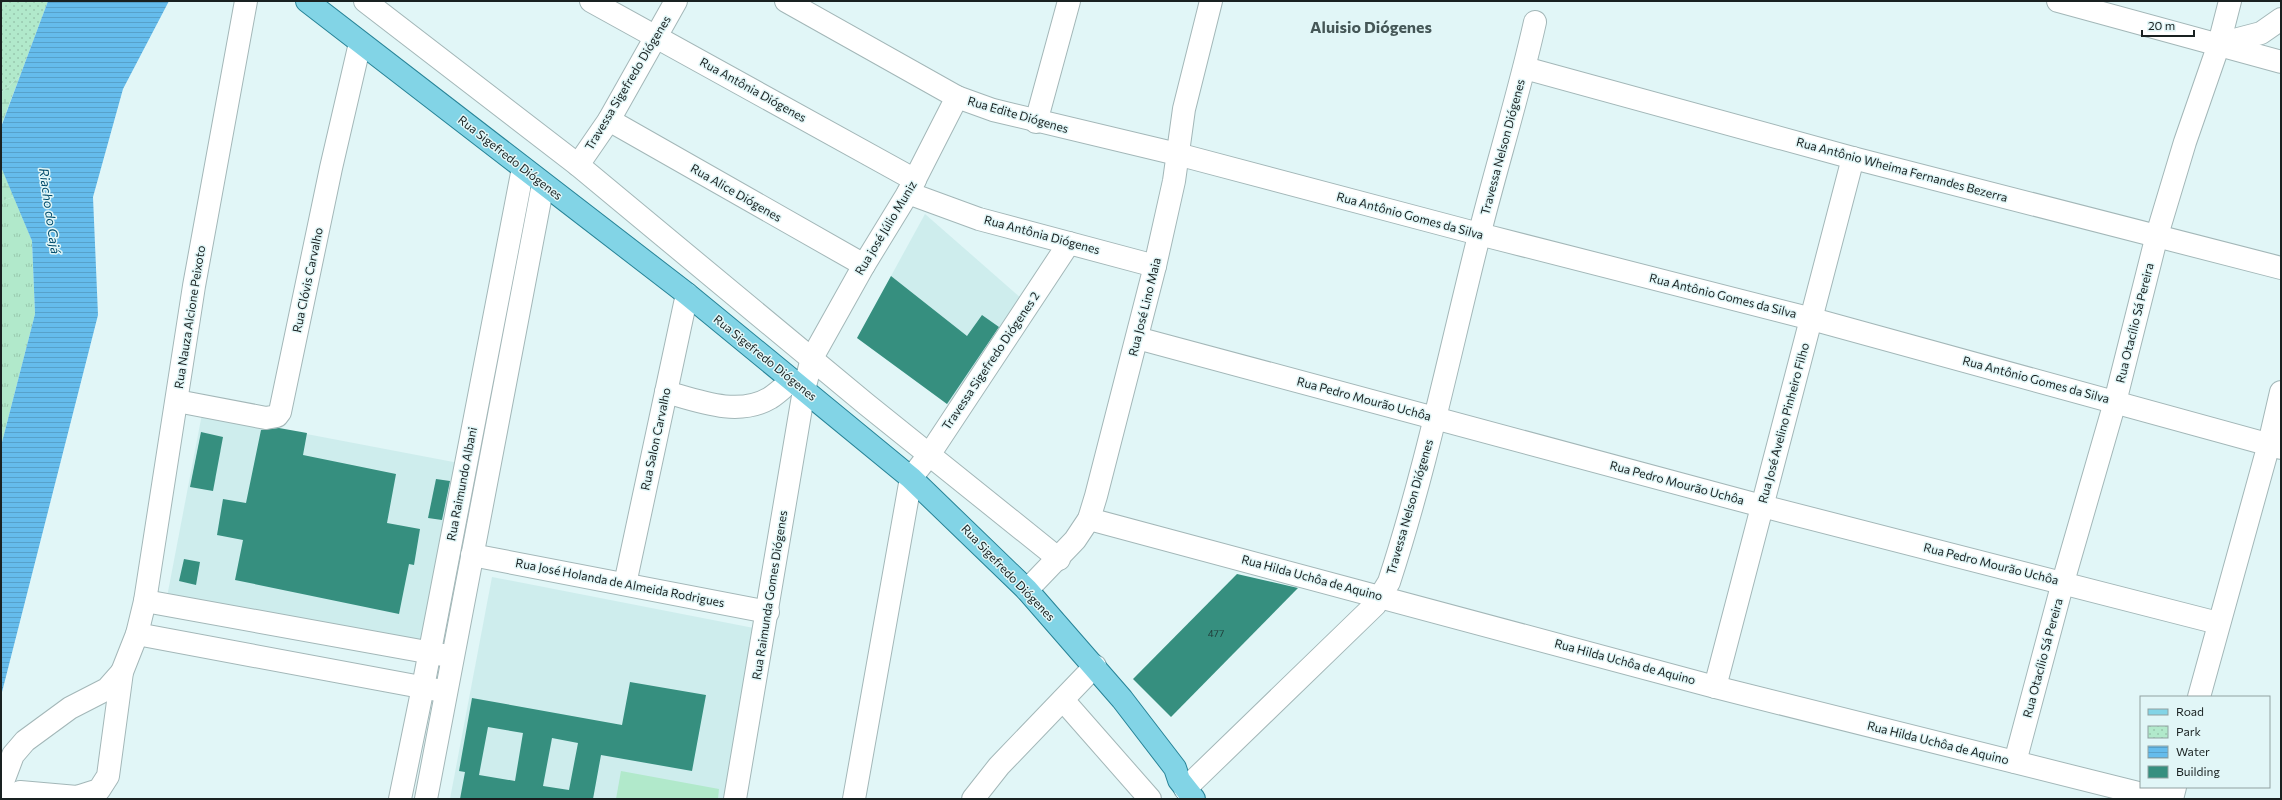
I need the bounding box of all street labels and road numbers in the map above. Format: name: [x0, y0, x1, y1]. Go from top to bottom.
street label: Travessa Sigefredo Diógenes: [581, 13, 673, 152]
street label: Rua Antônia Diógenes: [698, 54, 809, 124]
street label: Travessa Nelson Diógenes: [1477, 77, 1527, 216]
street label: Rua Edite Diógenes: [966, 93, 1070, 135]
street label: Rua Sigefredo Diógenes: [456, 112, 566, 202]
street label: Rua Antônio Wheima Fernandes Bezerra: [1795, 134, 2010, 204]
street label: Rua Alice Diógenes: [689, 160, 784, 224]
street label: Rua josé Júlio Muniz: [852, 178, 920, 278]
street label: Rua Antônio Gomes da Silva: [1335, 189, 1485, 241]
street label: Rua Antônia Diógenes: [983, 212, 1102, 256]
street label: Rua Clóvis Carvalho: [289, 226, 325, 334]
street label: Rua Nauza Alcione Peixoto: [171, 244, 207, 389]
street label: Rua José Lino Maia: [1125, 256, 1164, 358]
street label: Rua Otacílio Sá Pereira: [2112, 261, 2156, 384]
street label: Rua Antônio Gomes da Silva: [1648, 270, 1798, 320]
street label: Travessa Sigefredo Diógenes 2: [939, 288, 1042, 432]
street label: Rua Sigefredo Diógenes: [711, 311, 820, 403]
street label: Rua José Avelino Pinheiro Filho: [1755, 341, 1812, 505]
street label: Rua Antônio Gomes da Silva: [1961, 353, 2111, 405]
street label: Rua Pedro Mourão Uchôa: [1296, 373, 1433, 423]
street label: Rua Salon Carvalho: [637, 386, 673, 491]
street label: Rua Raimundo Albani: [443, 426, 479, 542]
street label: Travessa Nelson Diógenes: [1383, 438, 1435, 576]
street label: Rua Pedro Mourão Uchôa: [1609, 457, 1746, 507]
street label: Rua Raimunda Gomes Diógenes: [749, 509, 789, 680]
street label: Rua Sigefredo Diógenes: [959, 521, 1058, 623]
street label: Rua Pedro Mourão Uchôa: [1922, 539, 2060, 587]
street label: Rua Hilda Uchôa de Aquino: [1240, 551, 1384, 603]
street label: Rua José Holanda de Almeida Rodrigues: [514, 555, 726, 610]
street label: Rua Otacílio Sá Pereira: [2019, 596, 2065, 719]
street label: Rua Hilda Uchôa de Aquino: [1553, 635, 1697, 687]
street label: Rua Hilda Uchôa de Aquino: [1866, 718, 2011, 766]

